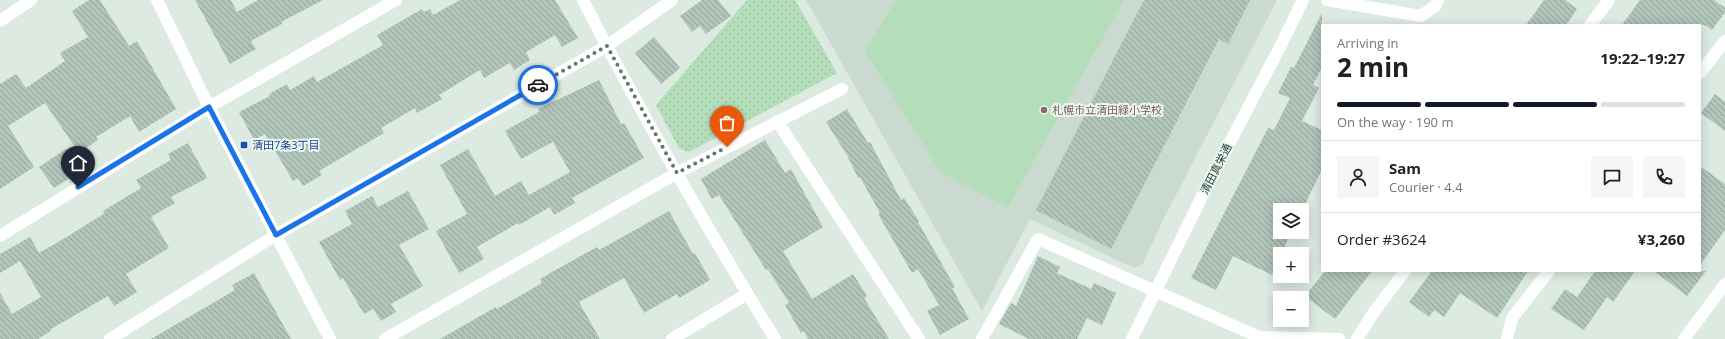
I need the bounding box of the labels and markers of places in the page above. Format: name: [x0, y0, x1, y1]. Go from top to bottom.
place label: 札幌市立清田緑小学校: [1052, 102, 1162, 117]
marker: 札幌市立清田緑小学校: [1039, 105, 1049, 115]
pin: [710, 106, 744, 147]
place label: 清田7条3丁目: [252, 137, 320, 152]
marker: 清田7条3丁目: [239, 140, 249, 150]
pin: [61, 146, 95, 187]

